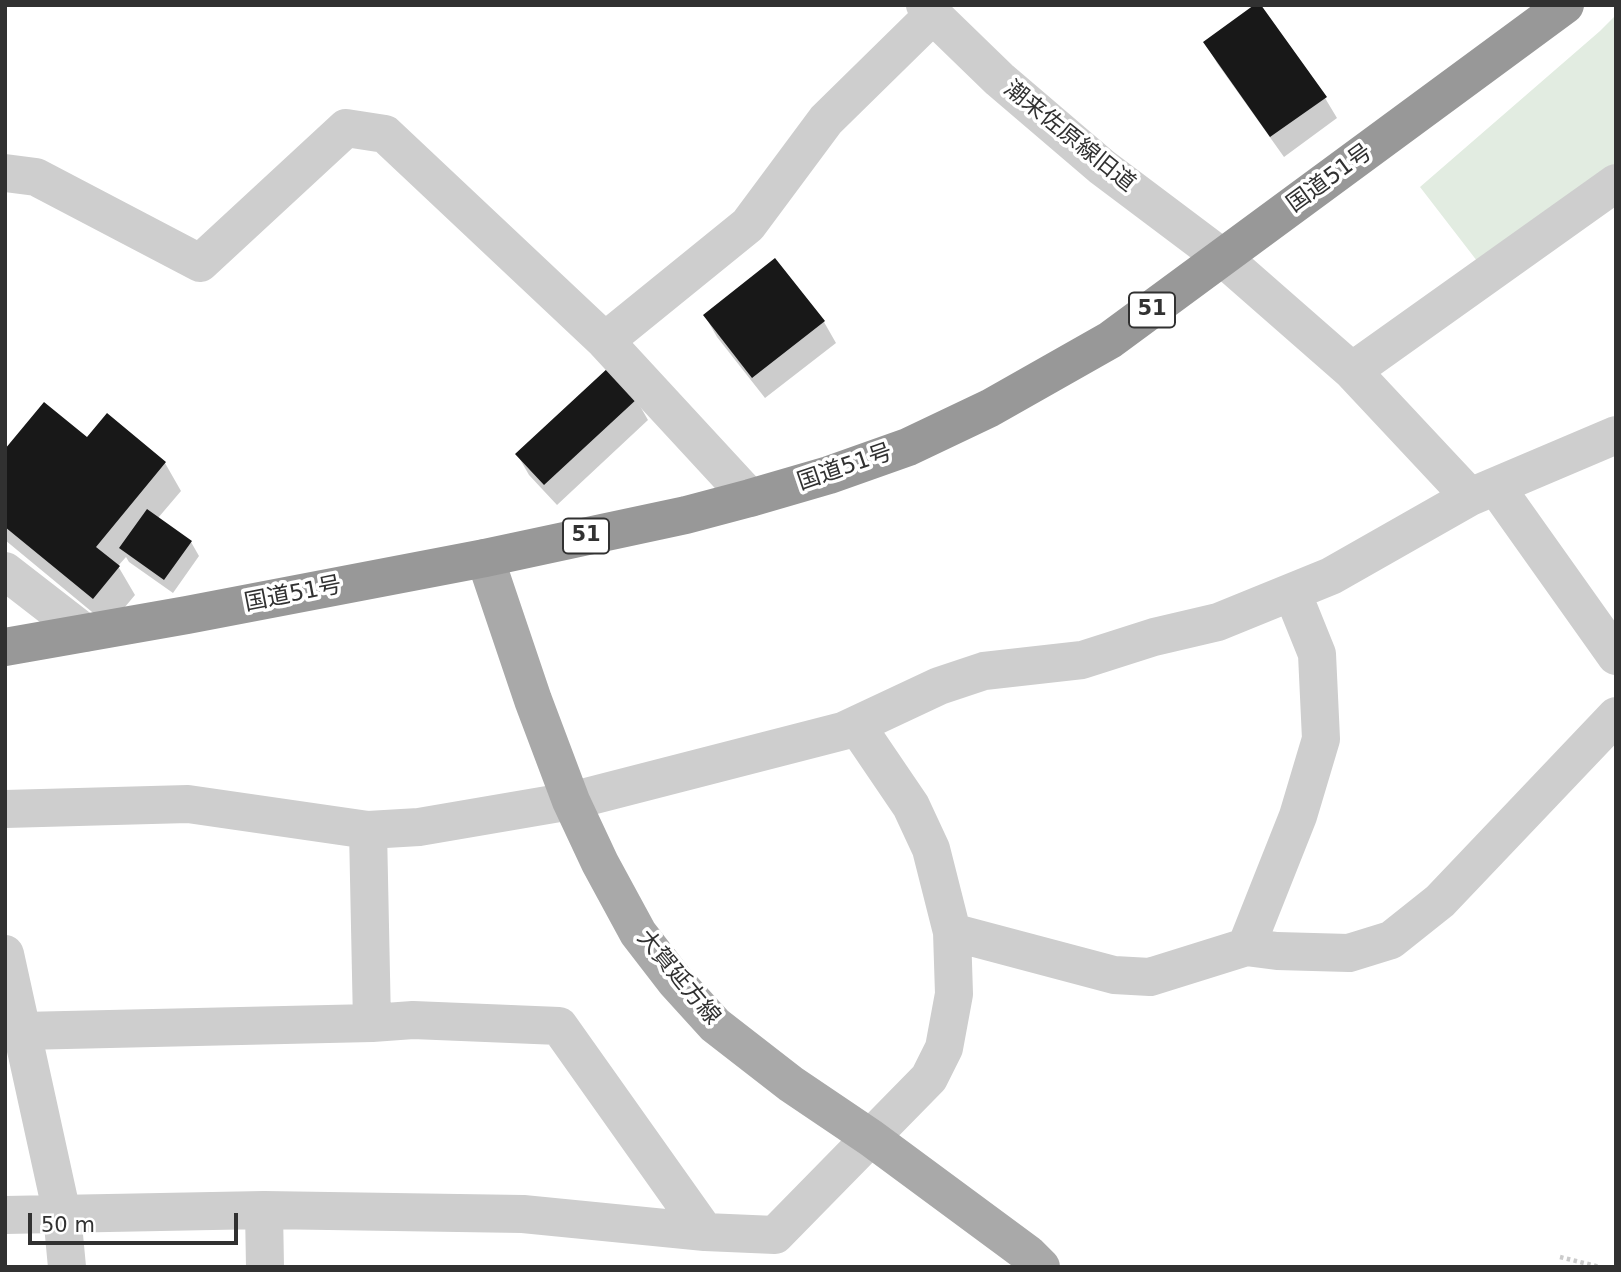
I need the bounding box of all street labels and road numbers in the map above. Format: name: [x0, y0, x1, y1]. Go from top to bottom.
street label: 潮来佐原線旧道: [998, 76, 1140, 198]
street label: 国道51号: [1282, 139, 1378, 219]
road number: 51: [1129, 292, 1175, 328]
street label: 国道51号: [794, 439, 896, 497]
road number: 51: [563, 518, 609, 554]
street label: 国道51号: [242, 572, 344, 618]
street label: 大賀延方線: [630, 925, 726, 1031]

